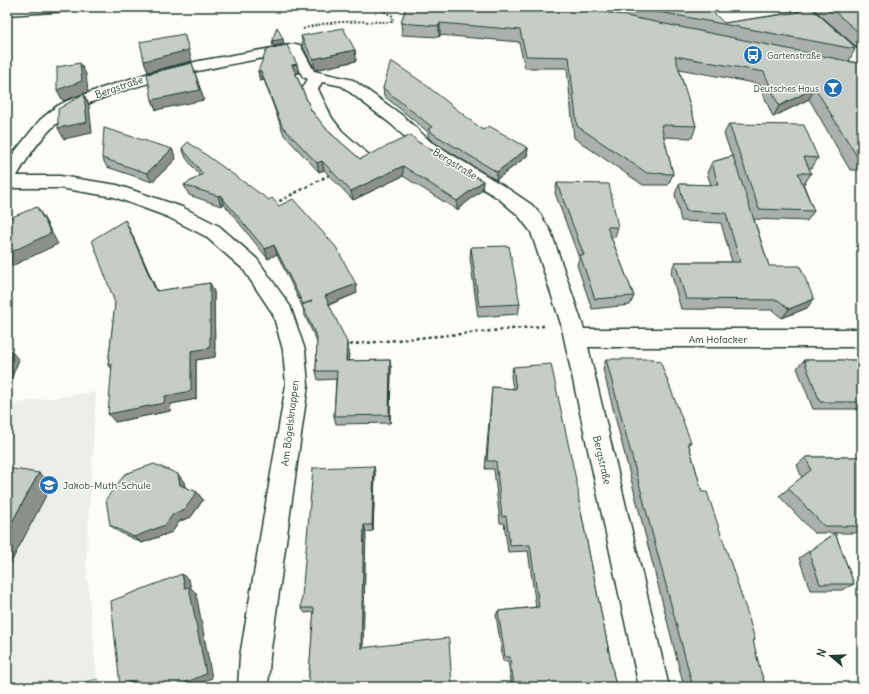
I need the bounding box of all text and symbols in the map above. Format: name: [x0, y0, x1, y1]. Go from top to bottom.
bus stop icon: Gartenstraße: [742, 44, 764, 66]
place label: Gartenstraße: [767, 50, 821, 61]
street label: Bergstraße: [93, 73, 145, 101]
bar icon: Deutsches Haus: [822, 77, 844, 99]
place label: Deutsches Haus: [754, 83, 819, 94]
street label: Bergstraße: [430, 145, 480, 183]
street label: Am Hofacker: [689, 333, 747, 346]
street label: Am Bögelsknappen: [278, 379, 302, 467]
street label: Bergstraße: [590, 434, 614, 486]
school or university icon: Jakob-Muth-Schule: [38, 474, 60, 496]
place label: Jakob-Muth-Schule: [63, 479, 151, 492]
north arrow: [811, 636, 851, 676]
text: N: [814, 647, 829, 659]

